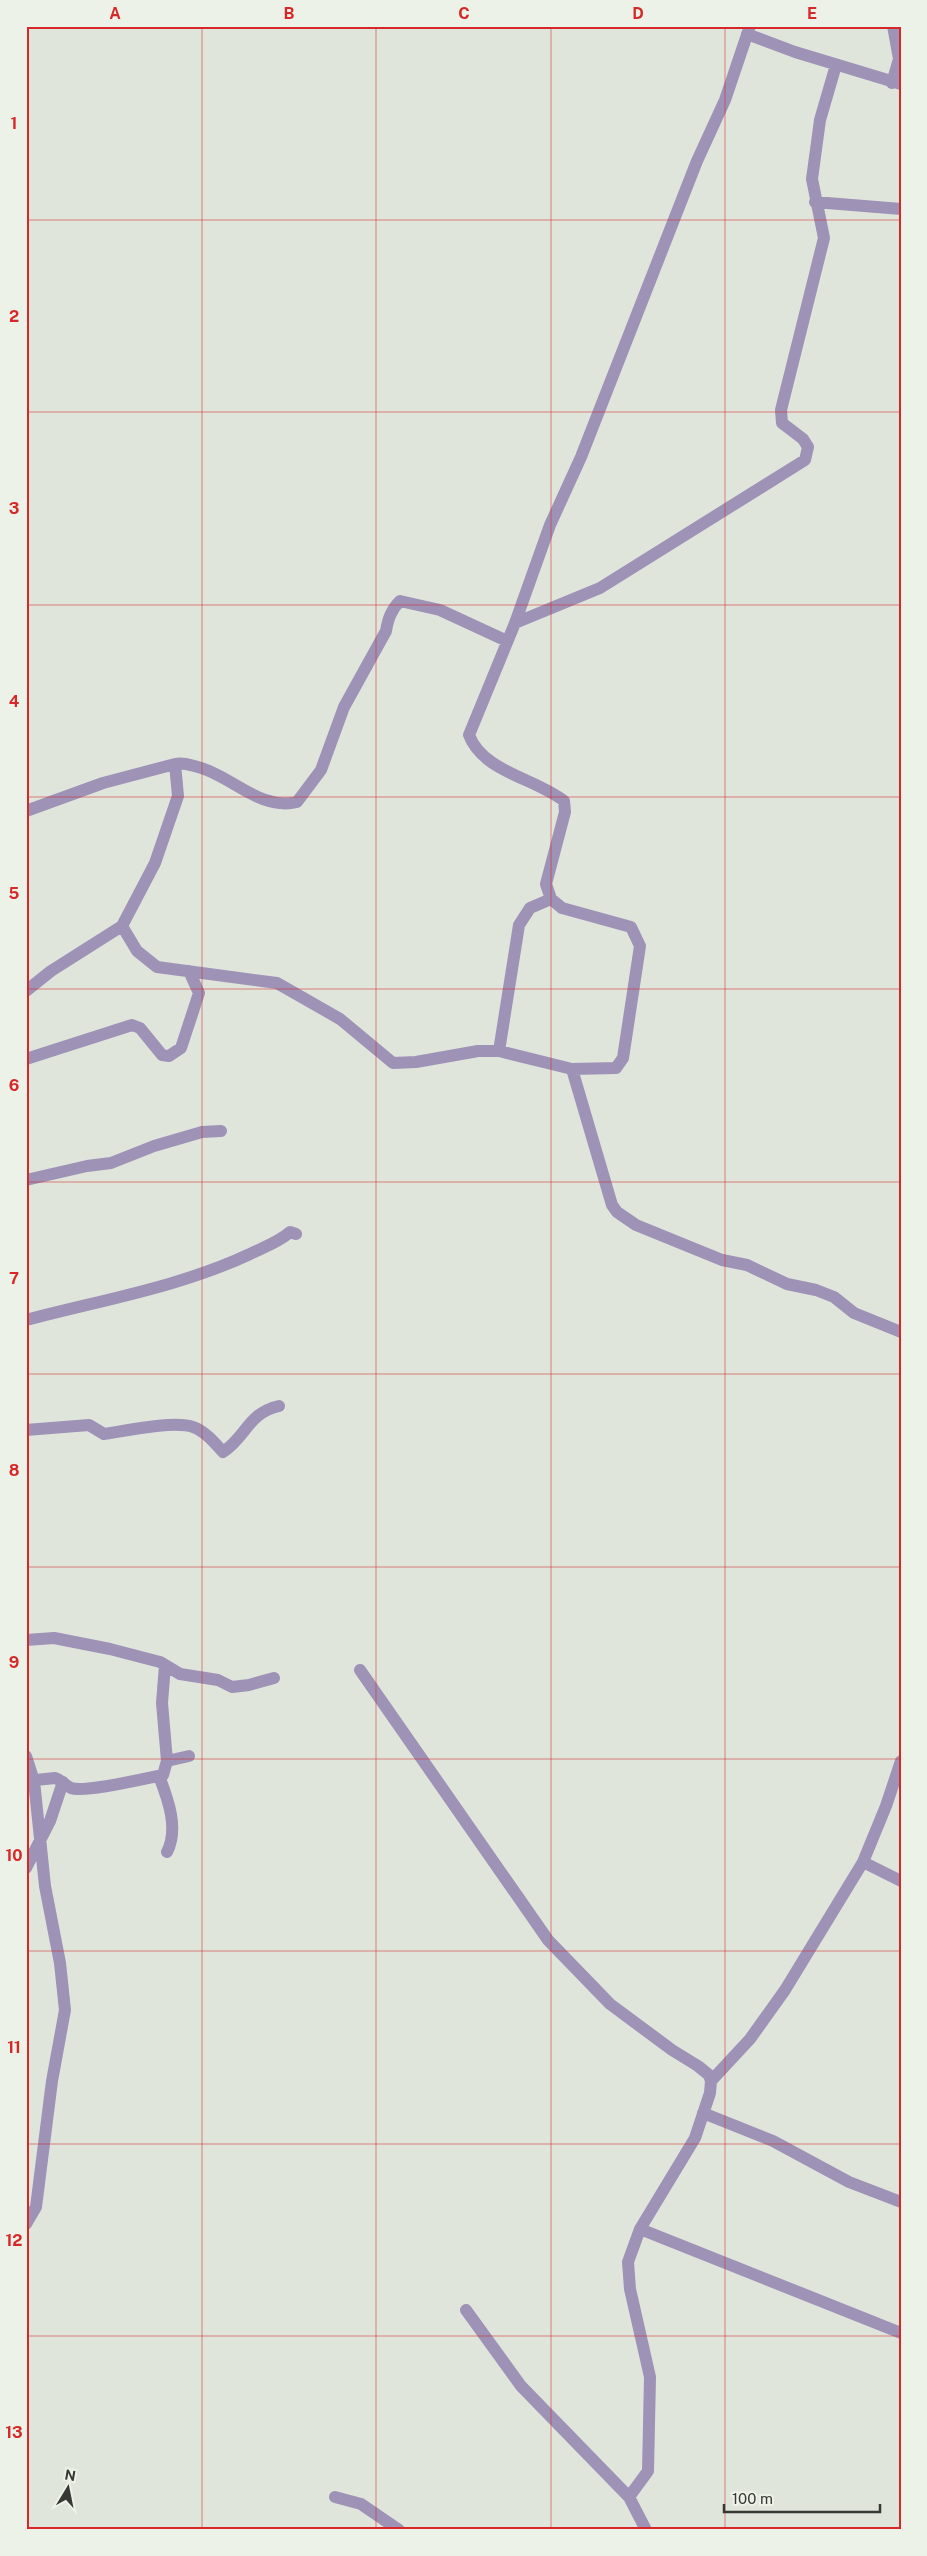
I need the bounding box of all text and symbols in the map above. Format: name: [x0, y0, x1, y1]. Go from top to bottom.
text: A: [109, 4, 121, 23]
text: B: [284, 4, 295, 23]
text: C: [458, 4, 470, 23]
text: D: [632, 4, 644, 23]
text: E: [807, 4, 817, 23]
text: 1: [11, 114, 17, 133]
text: 2: [9, 307, 19, 326]
text: 3: [9, 499, 19, 518]
text: 4: [9, 692, 20, 711]
text: 5: [9, 884, 20, 903]
text: 6: [9, 1076, 19, 1095]
text: 7: [9, 1269, 19, 1288]
text: 8: [9, 1461, 20, 1480]
text: 9: [9, 1653, 19, 1672]
text: 10: [5, 1846, 23, 1865]
text: 11: [7, 2038, 21, 2057]
text: 12: [5, 2231, 23, 2250]
text: 13: [5, 2423, 23, 2442]
north arrow: [42, 2464, 92, 2514]
text: N: [63, 2466, 77, 2484]
scale bar: [724, 2481, 881, 2513]
text: 100 m: [732, 2490, 773, 2507]

